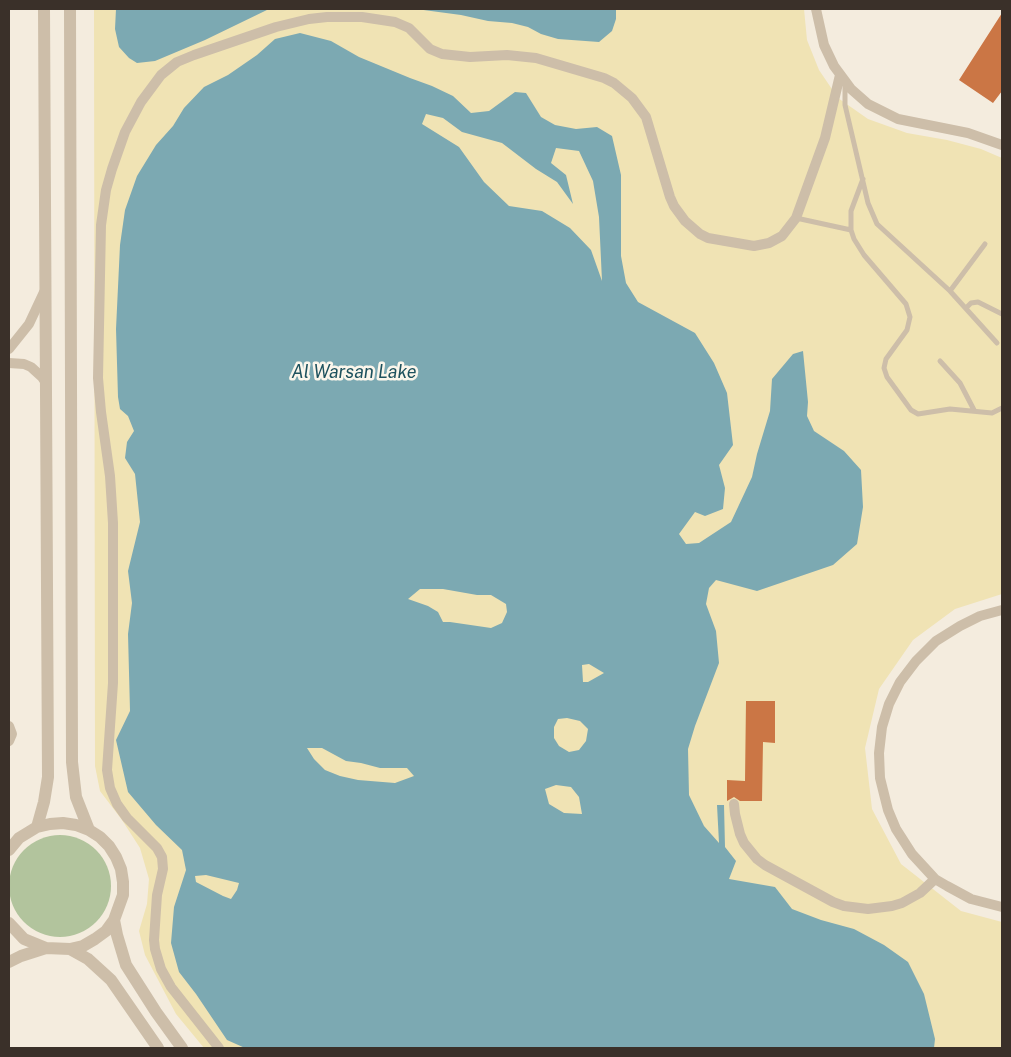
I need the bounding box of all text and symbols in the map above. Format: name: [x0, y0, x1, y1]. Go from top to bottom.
water label: Al Warsan Lake: [291, 361, 417, 383]

